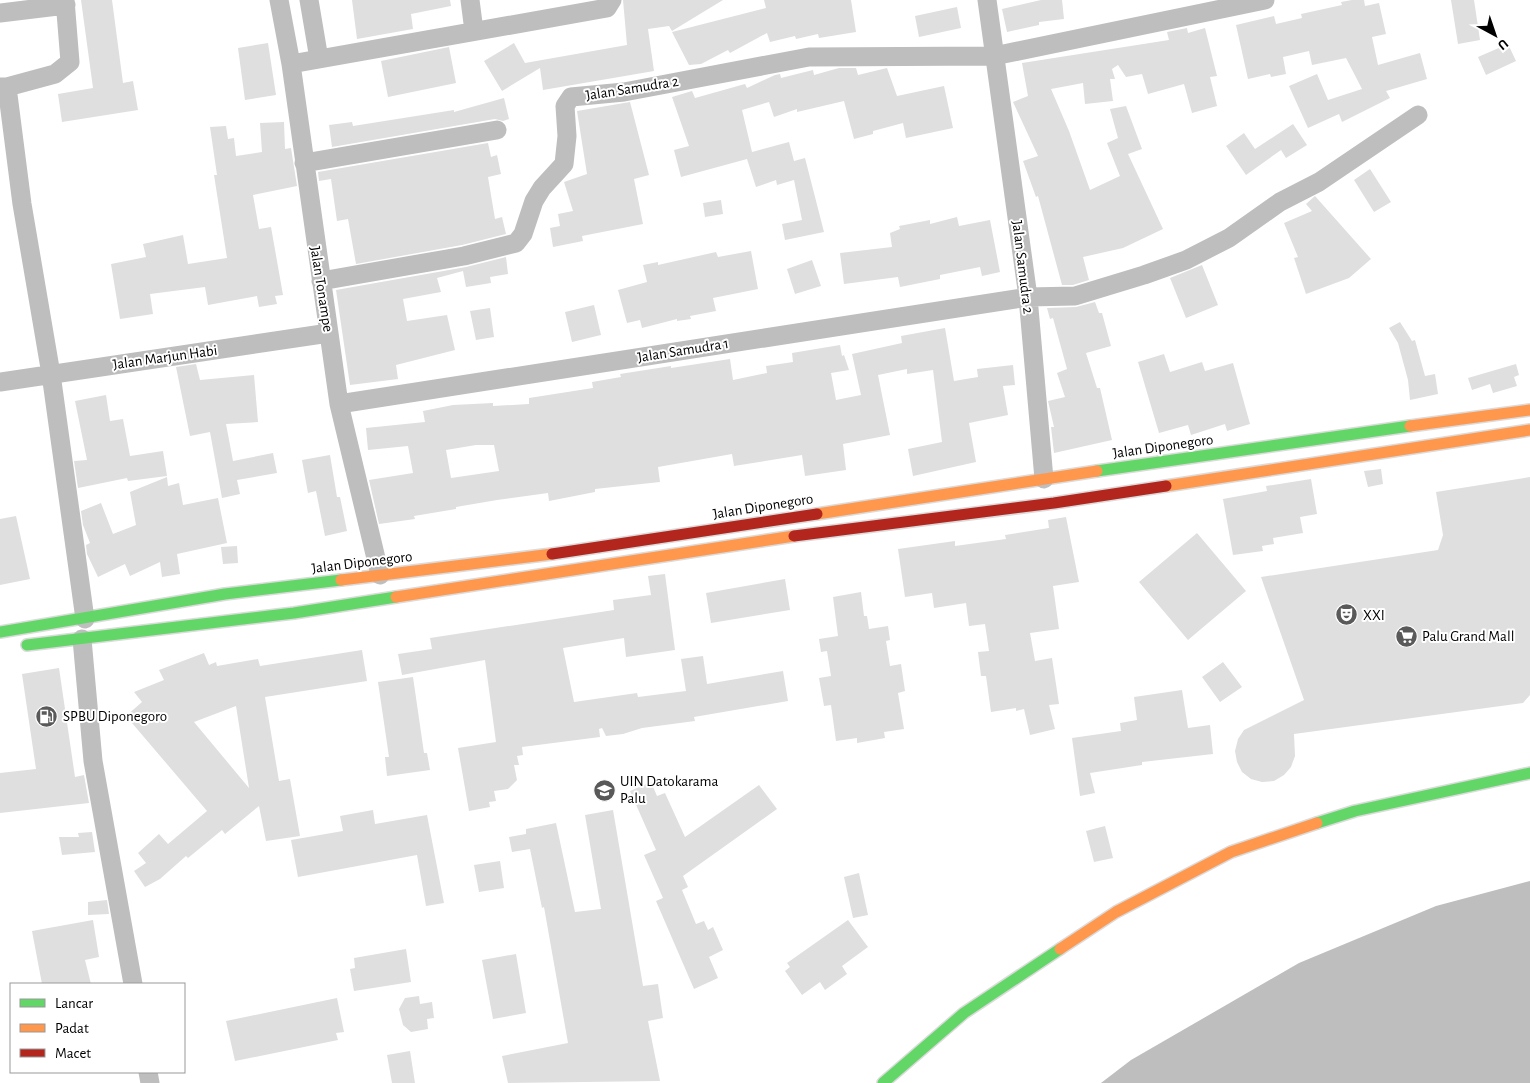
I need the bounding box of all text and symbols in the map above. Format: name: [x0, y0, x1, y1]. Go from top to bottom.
north arrow: [1470, 10, 1520, 60]
text: U: [1495, 36, 1511, 52]
street label: Jalan Samudra 2: [585, 74, 680, 103]
street label: Jalan Samudra 2: [1009, 220, 1036, 315]
street label: Jalan Tonampe: [307, 245, 336, 333]
street label: Jalan Samudra 1: [636, 336, 730, 365]
street label: Jalan Marjun Habi: [112, 343, 218, 372]
street label: Jalan Diponegoro: [1112, 432, 1214, 461]
street label: Jalan Diponegoro: [712, 491, 814, 522]
street label: Jalan Diponegoro: [311, 549, 413, 576]
theatre icon: XXI: [1335, 603, 1359, 627]
place label: XXI: [1363, 608, 1385, 623]
supermarket icon: Palu Grand Mall: [1394, 624, 1418, 648]
place label: Palu Grand Mall: [1422, 629, 1514, 644]
fuel station icon: SPBU Diponegoro: [35, 704, 59, 728]
place label: SPBU Diponegoro: [63, 709, 167, 724]
place label: UIN Datokarama Palu: [620, 774, 718, 806]
school or university icon: UIN Datokarama Palu: [592, 778, 616, 802]
legend: [10, 983, 185, 1073]
text: Lancar: [55, 996, 93, 1011]
text: Padat: [55, 1021, 89, 1036]
text: Macet: [55, 1046, 91, 1061]

